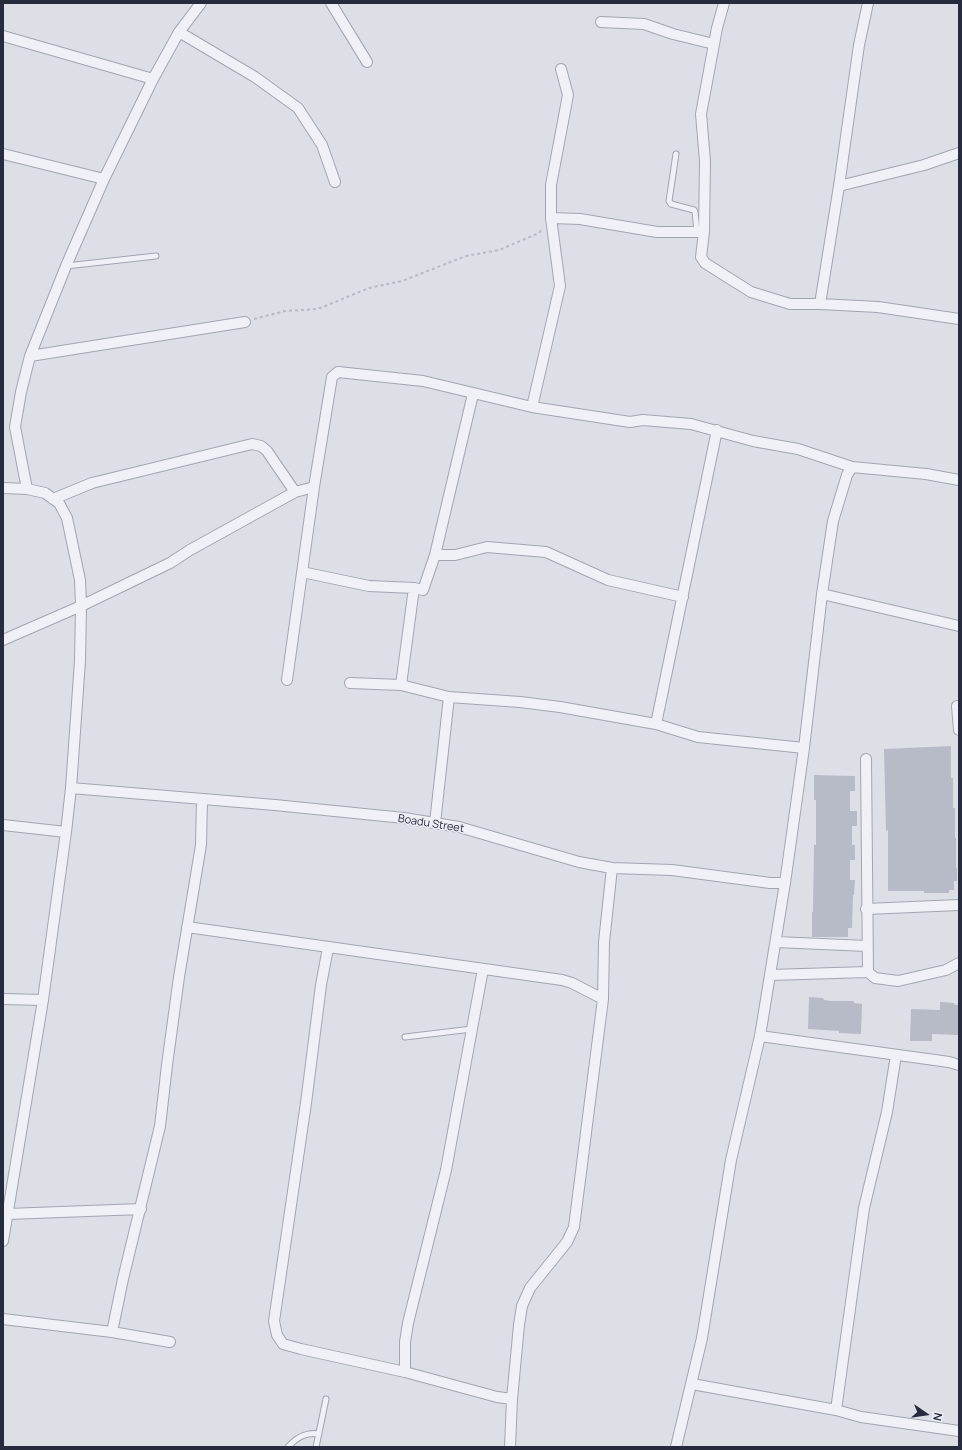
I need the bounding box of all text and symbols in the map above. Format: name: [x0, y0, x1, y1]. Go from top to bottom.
street label: Boadu Street: [397, 812, 465, 836]
north arrow: [906, 1394, 946, 1434]
text: N: [930, 1411, 946, 1422]

